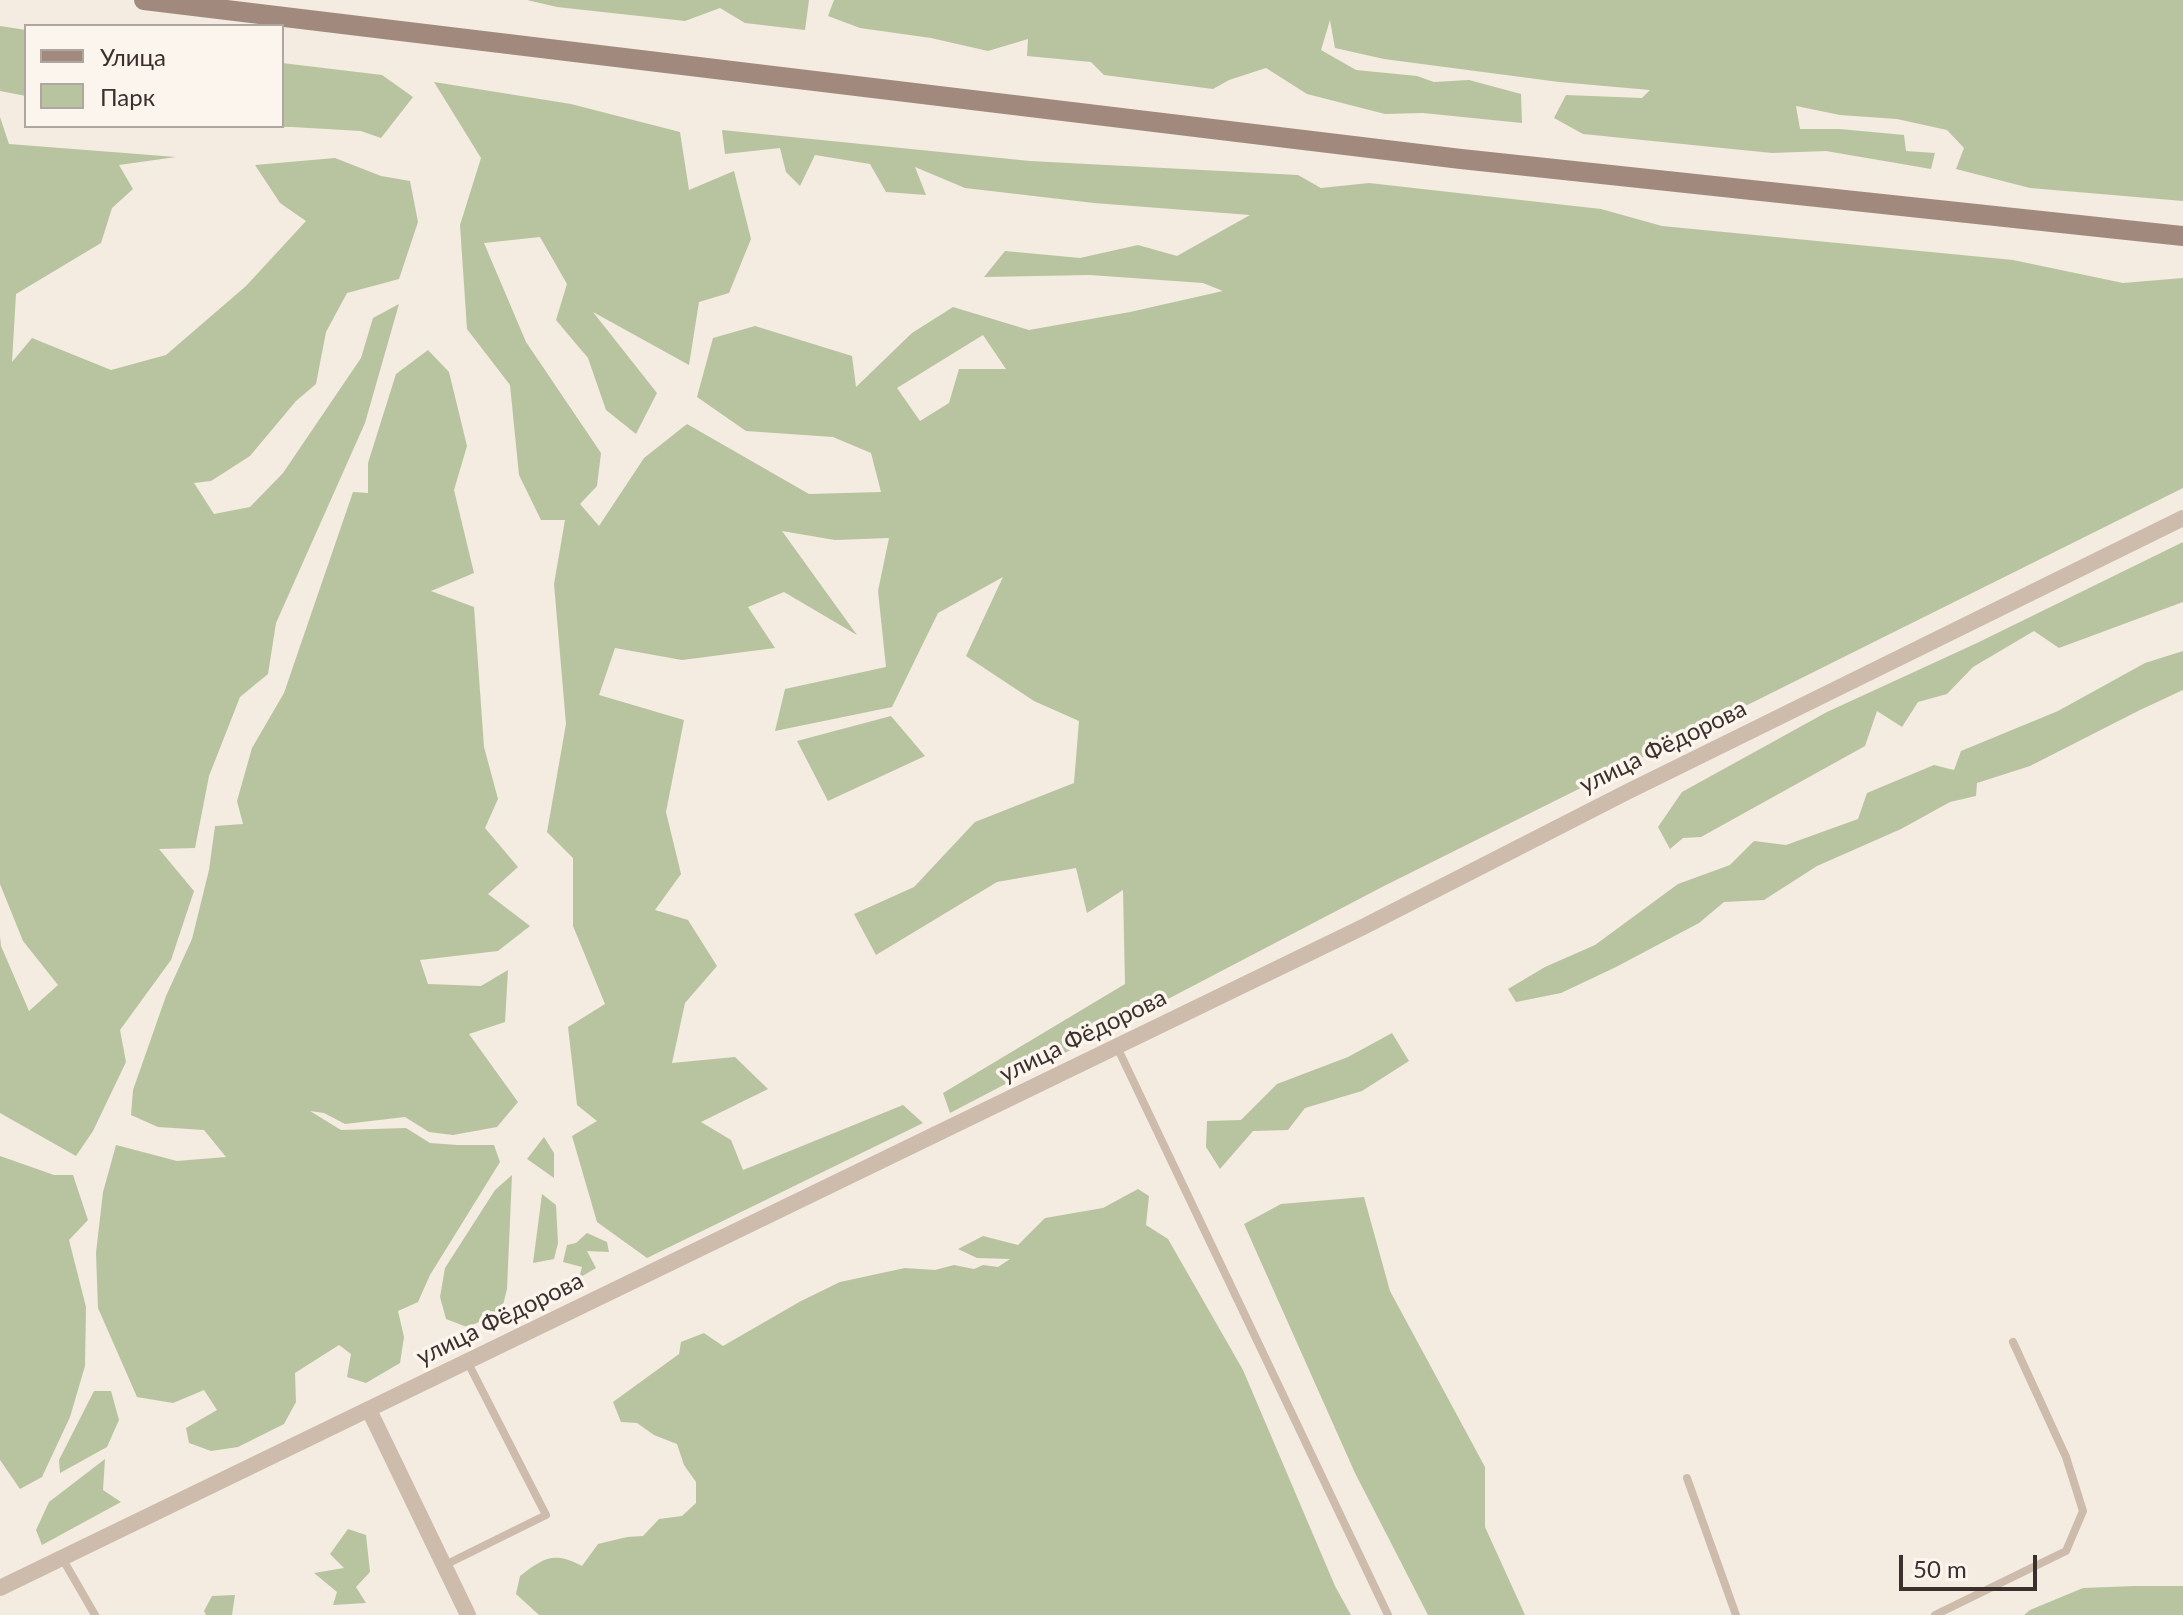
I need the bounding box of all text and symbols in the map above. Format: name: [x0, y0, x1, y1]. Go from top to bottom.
legend: [24, 24, 284, 128]
text: Улица: [100, 42, 166, 71]
text: Парк: [100, 82, 155, 111]
street label: улица Фёдорова: [1575, 694, 1751, 800]
street label: улица Фёдорова: [995, 983, 1171, 1089]
street label: улица Фёдорова: [412, 1266, 588, 1372]
scale bar: [1903, 1539, 2041, 1589]
text: 50 m: [1913, 1554, 1967, 1583]

